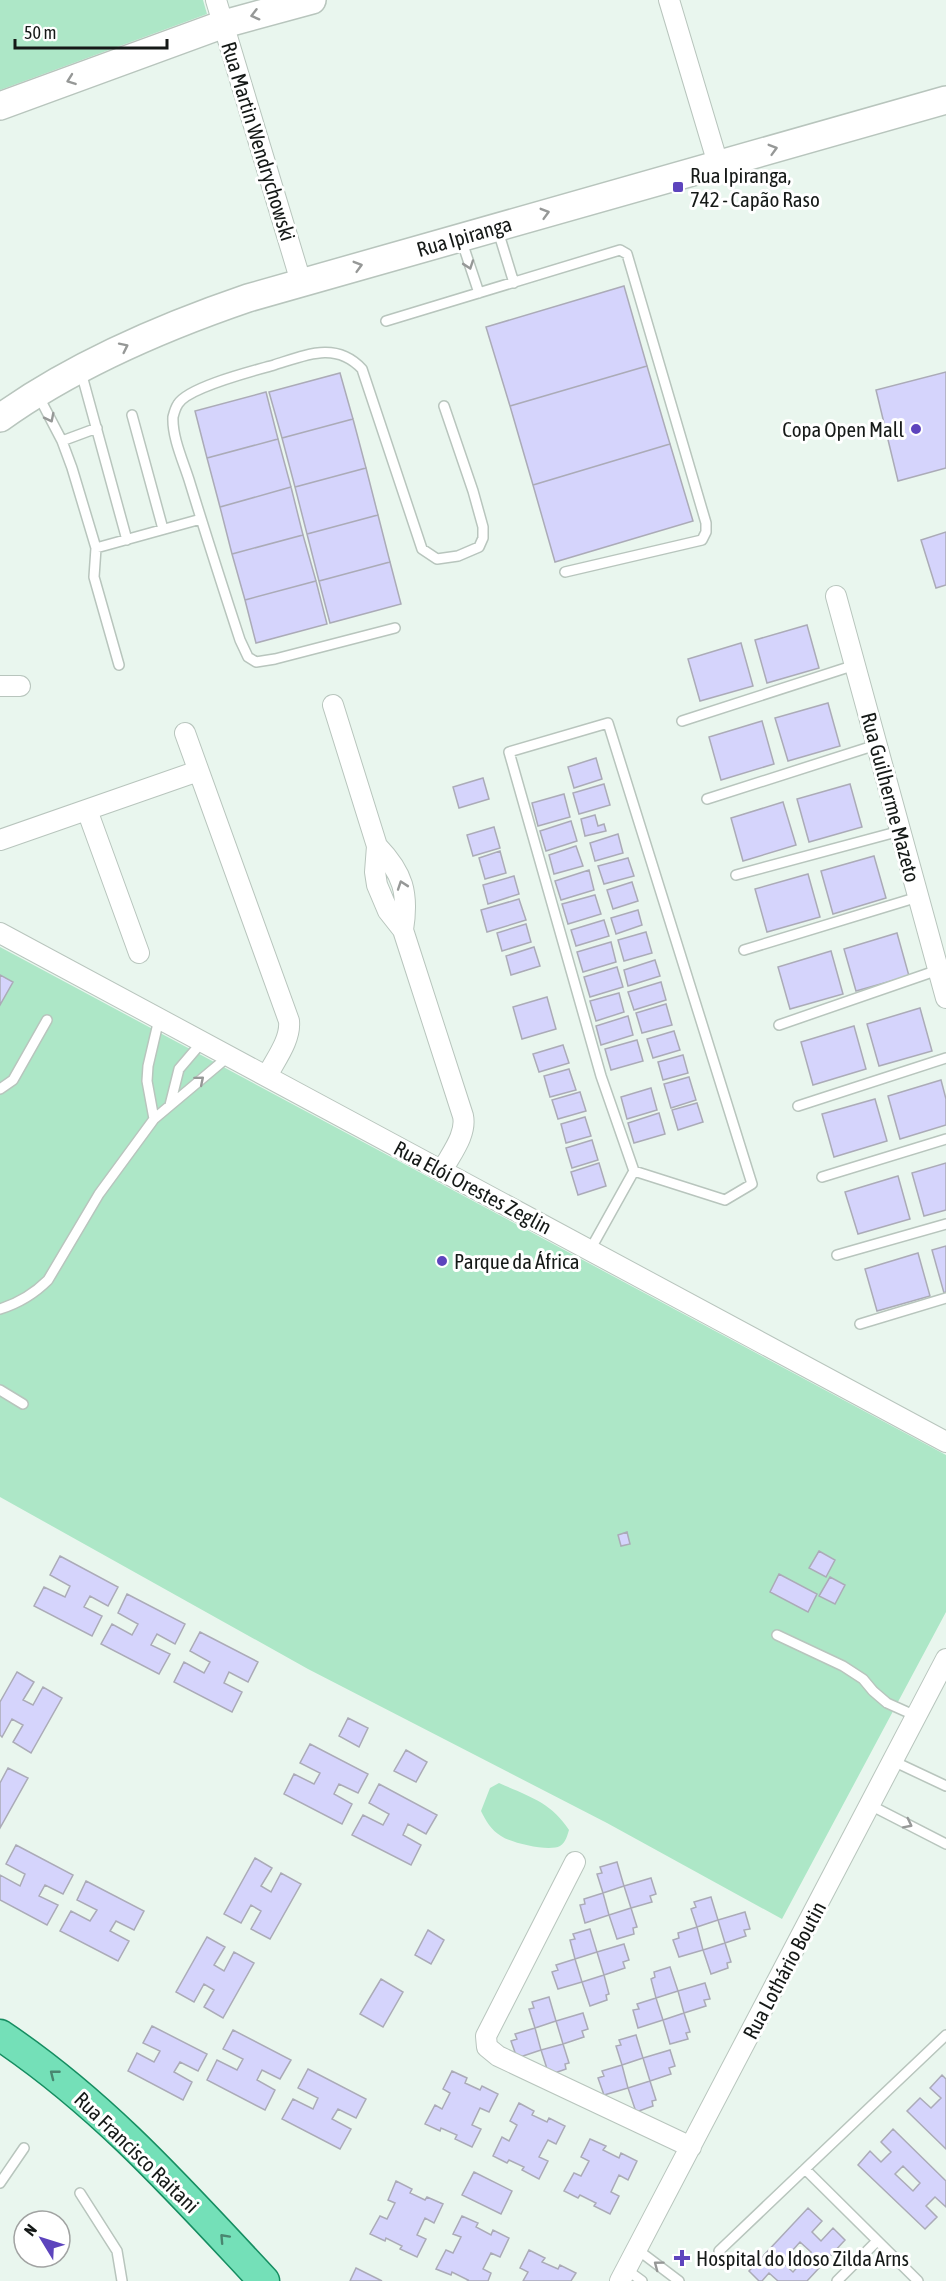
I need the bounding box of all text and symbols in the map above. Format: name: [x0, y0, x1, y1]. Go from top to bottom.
one-way arrow: [250, 8, 261, 20]
scale bar: [15, 12, 166, 50]
text: 50 m: [24, 22, 56, 43]
street label: Rua Martin Wendrychowski: [217, 39, 301, 243]
one-way arrow: [66, 72, 77, 85]
one-way arrow: [767, 144, 778, 156]
place label: Rua Ipiranga, 742 - Capão Raso: [690, 163, 820, 211]
marker: Rua Ipiranga, 742 - Capão Raso: [671, 180, 685, 194]
one-way arrow: [539, 208, 550, 220]
street label: Rua Ipiranga: [414, 211, 514, 261]
one-way arrow: [461, 260, 474, 270]
one-way arrow: [352, 261, 362, 273]
one-way arrow: [117, 343, 128, 355]
one-way arrow: [43, 411, 54, 422]
place label: Copa Open Mall: [782, 417, 904, 441]
marker: Copa Open Mall: [909, 422, 923, 436]
street label: Rua Guilherme Mazeto: [857, 709, 925, 885]
one-way arrow: [397, 880, 410, 891]
one-way arrow: [193, 1077, 204, 1088]
street label: Rua Elói Orestes Zeglin: [390, 1135, 556, 1239]
place label: Parque da África: [454, 1249, 580, 1273]
marker: Parque da África: [435, 1254, 449, 1268]
one-way arrow: [902, 1816, 913, 1828]
street label: Rua Lothário Boutin: [738, 1897, 830, 2043]
one-way arrow: [50, 2070, 61, 2081]
street label: Rua Francisco Raitani: [70, 2087, 204, 2217]
north arrow: [12, 2209, 72, 2269]
text: N: [20, 2220, 40, 2239]
one-way arrow: [220, 2235, 231, 2245]
place label: Hospital do Idoso Zilda Arns: [696, 2246, 909, 2270]
marker: Hospital do Idoso Zilda Arns: [673, 2249, 691, 2267]
one-way arrow: [654, 2262, 665, 2273]

